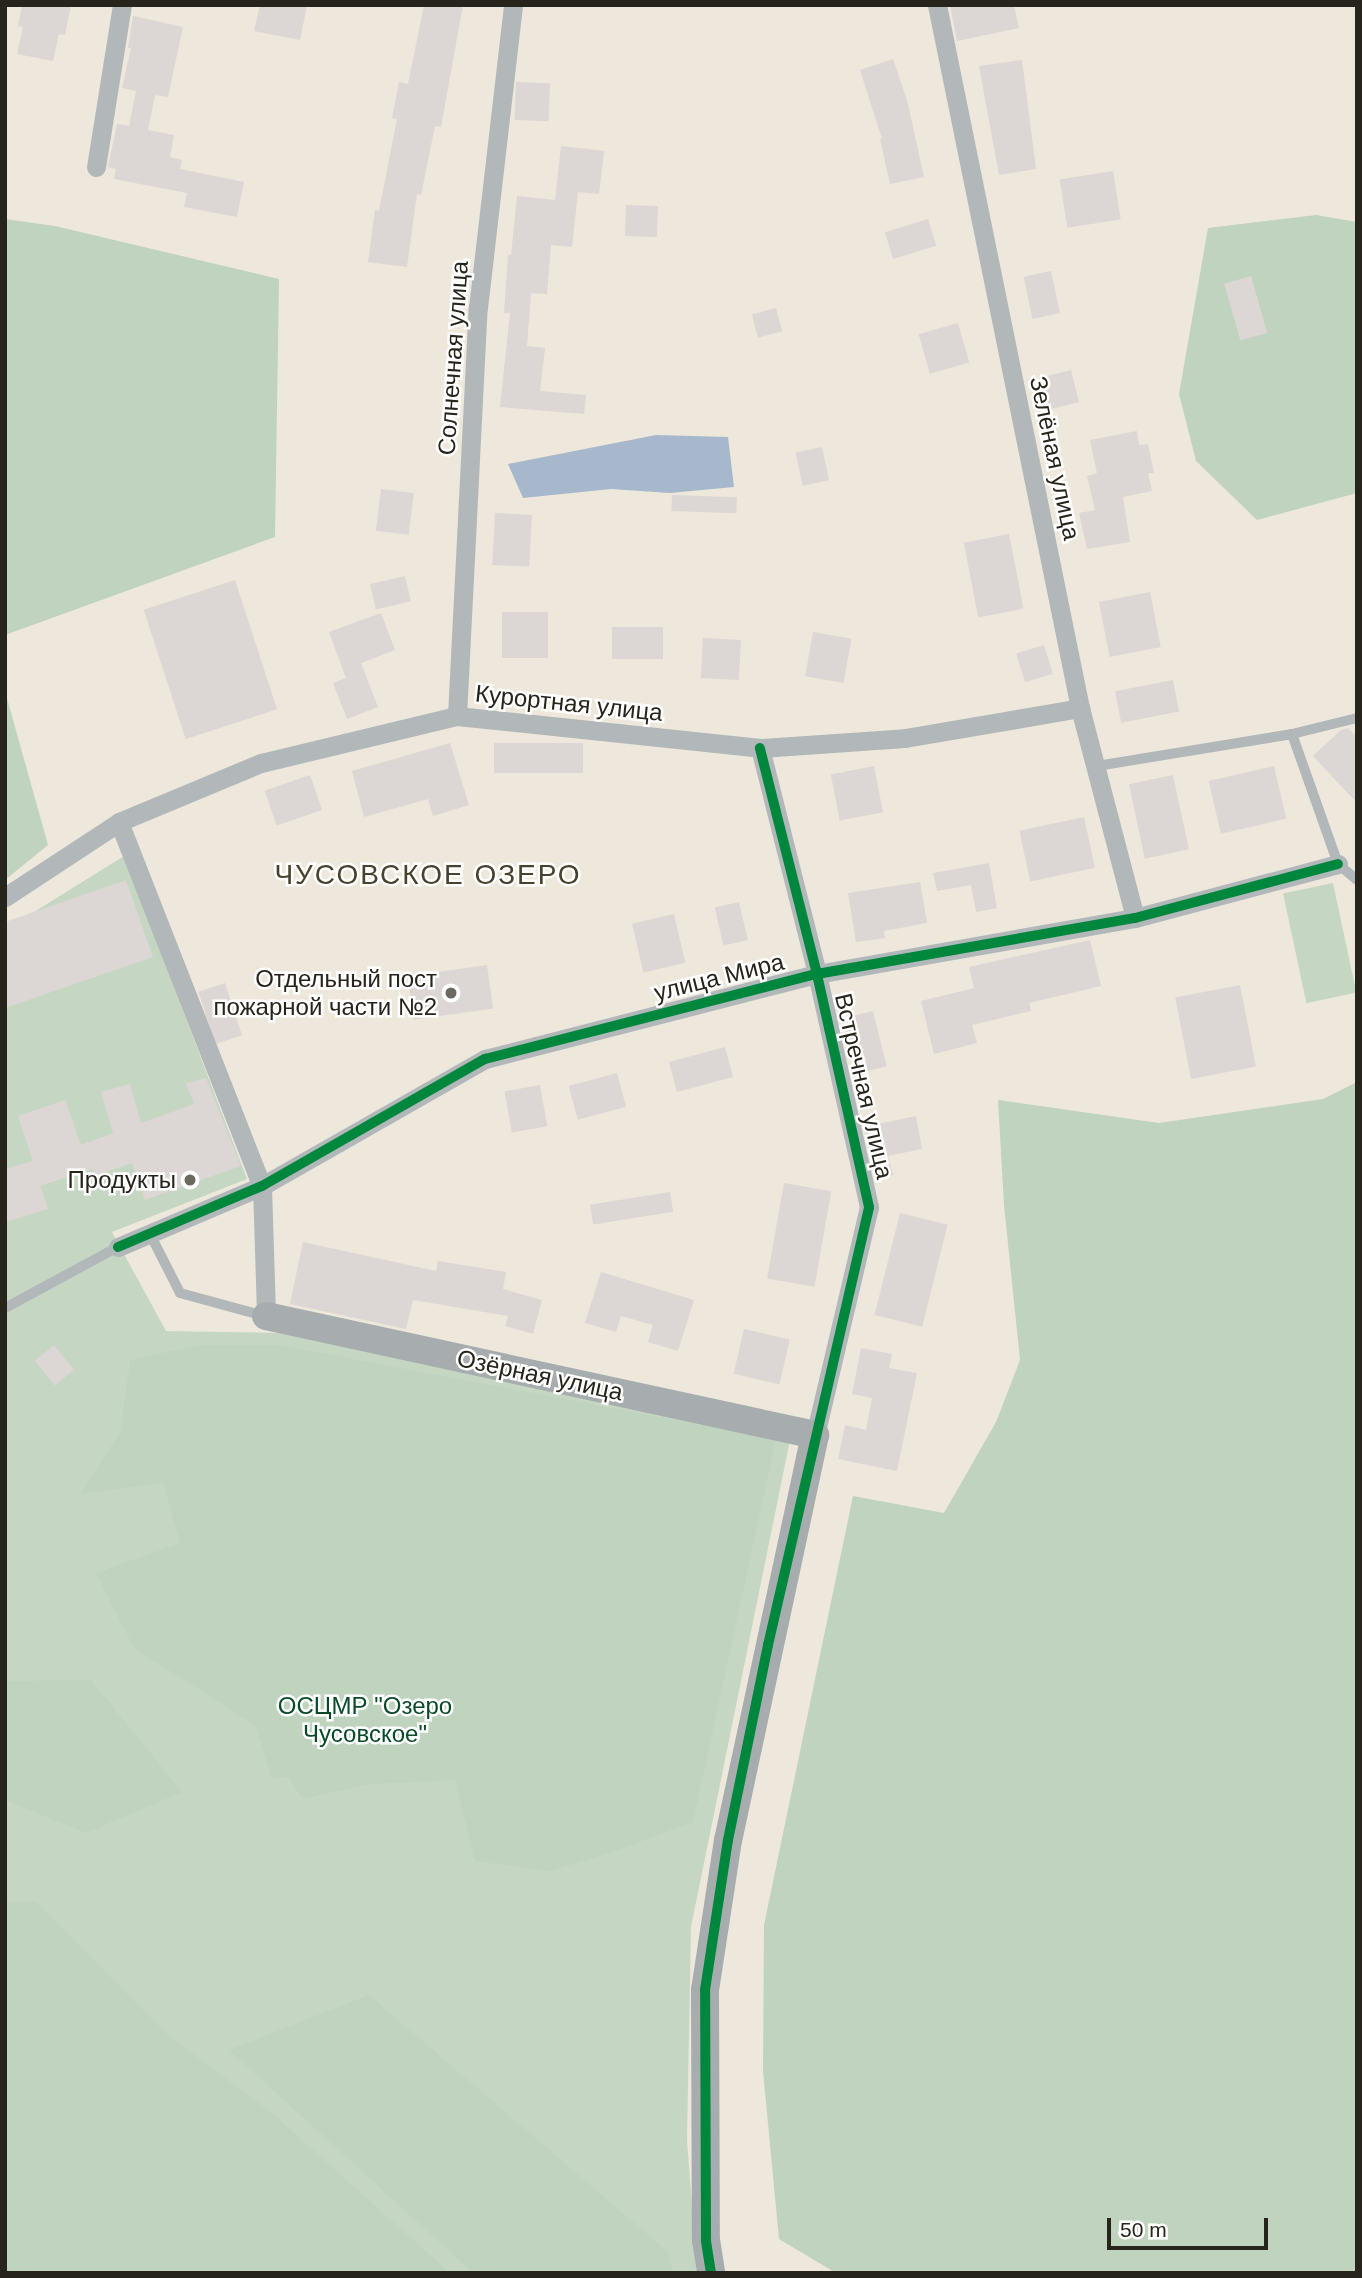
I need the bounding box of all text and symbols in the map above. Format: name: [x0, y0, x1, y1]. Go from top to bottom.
street label: Солнечная улица: [432, 260, 474, 456]
street label: Зелёная улица: [1024, 374, 1086, 542]
street label: Курортная улица: [474, 679, 664, 727]
district label: ЧУСОВСКОЕ ОЗЕРО: [276, 858, 580, 892]
street label: улица Мира: [651, 947, 787, 1007]
place label: Отдельный пост пожарной части №2: [213, 965, 437, 1021]
marker: Отдельный пост пожарной части №2: [443, 985, 459, 1001]
street label: Встречная улица: [829, 990, 899, 1182]
place label: Продукты: [68, 1166, 176, 1194]
marker: Продукты: [182, 1172, 198, 1188]
street label: Озёрная улица: [455, 1343, 625, 1407]
park label: ОСЦМР "Озеро Чусовское": [278, 1692, 452, 1748]
scale bar: [1110, 2204, 1271, 2248]
text: 50 m: [1120, 2218, 1167, 2241]

